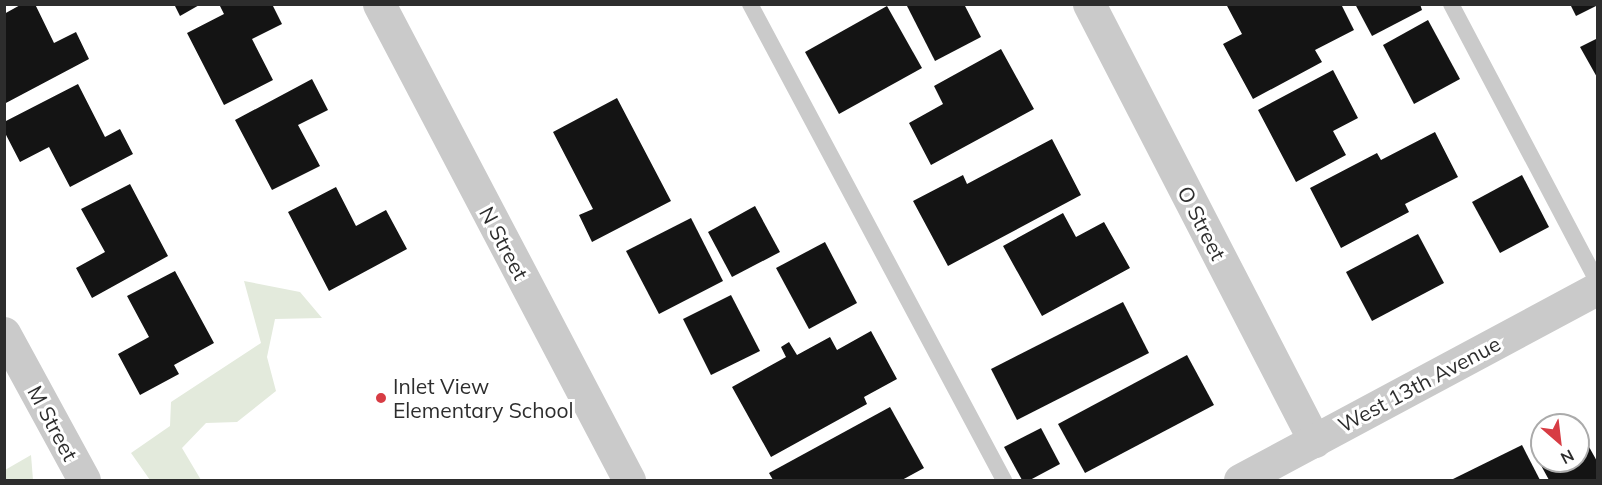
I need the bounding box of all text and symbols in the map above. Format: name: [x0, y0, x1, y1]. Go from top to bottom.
street label: O Street: [1173, 182, 1231, 264]
street label: N Street: [474, 202, 534, 284]
street label: West 13th Avenue: [1334, 331, 1504, 437]
place label: Inlet View Elementary School: [393, 373, 574, 423]
street label: M Street: [23, 381, 83, 465]
marker: Inlet View Elementary School: [374, 391, 388, 405]
north arrow: [1530, 413, 1590, 473]
text: N: [1557, 445, 1578, 469]

